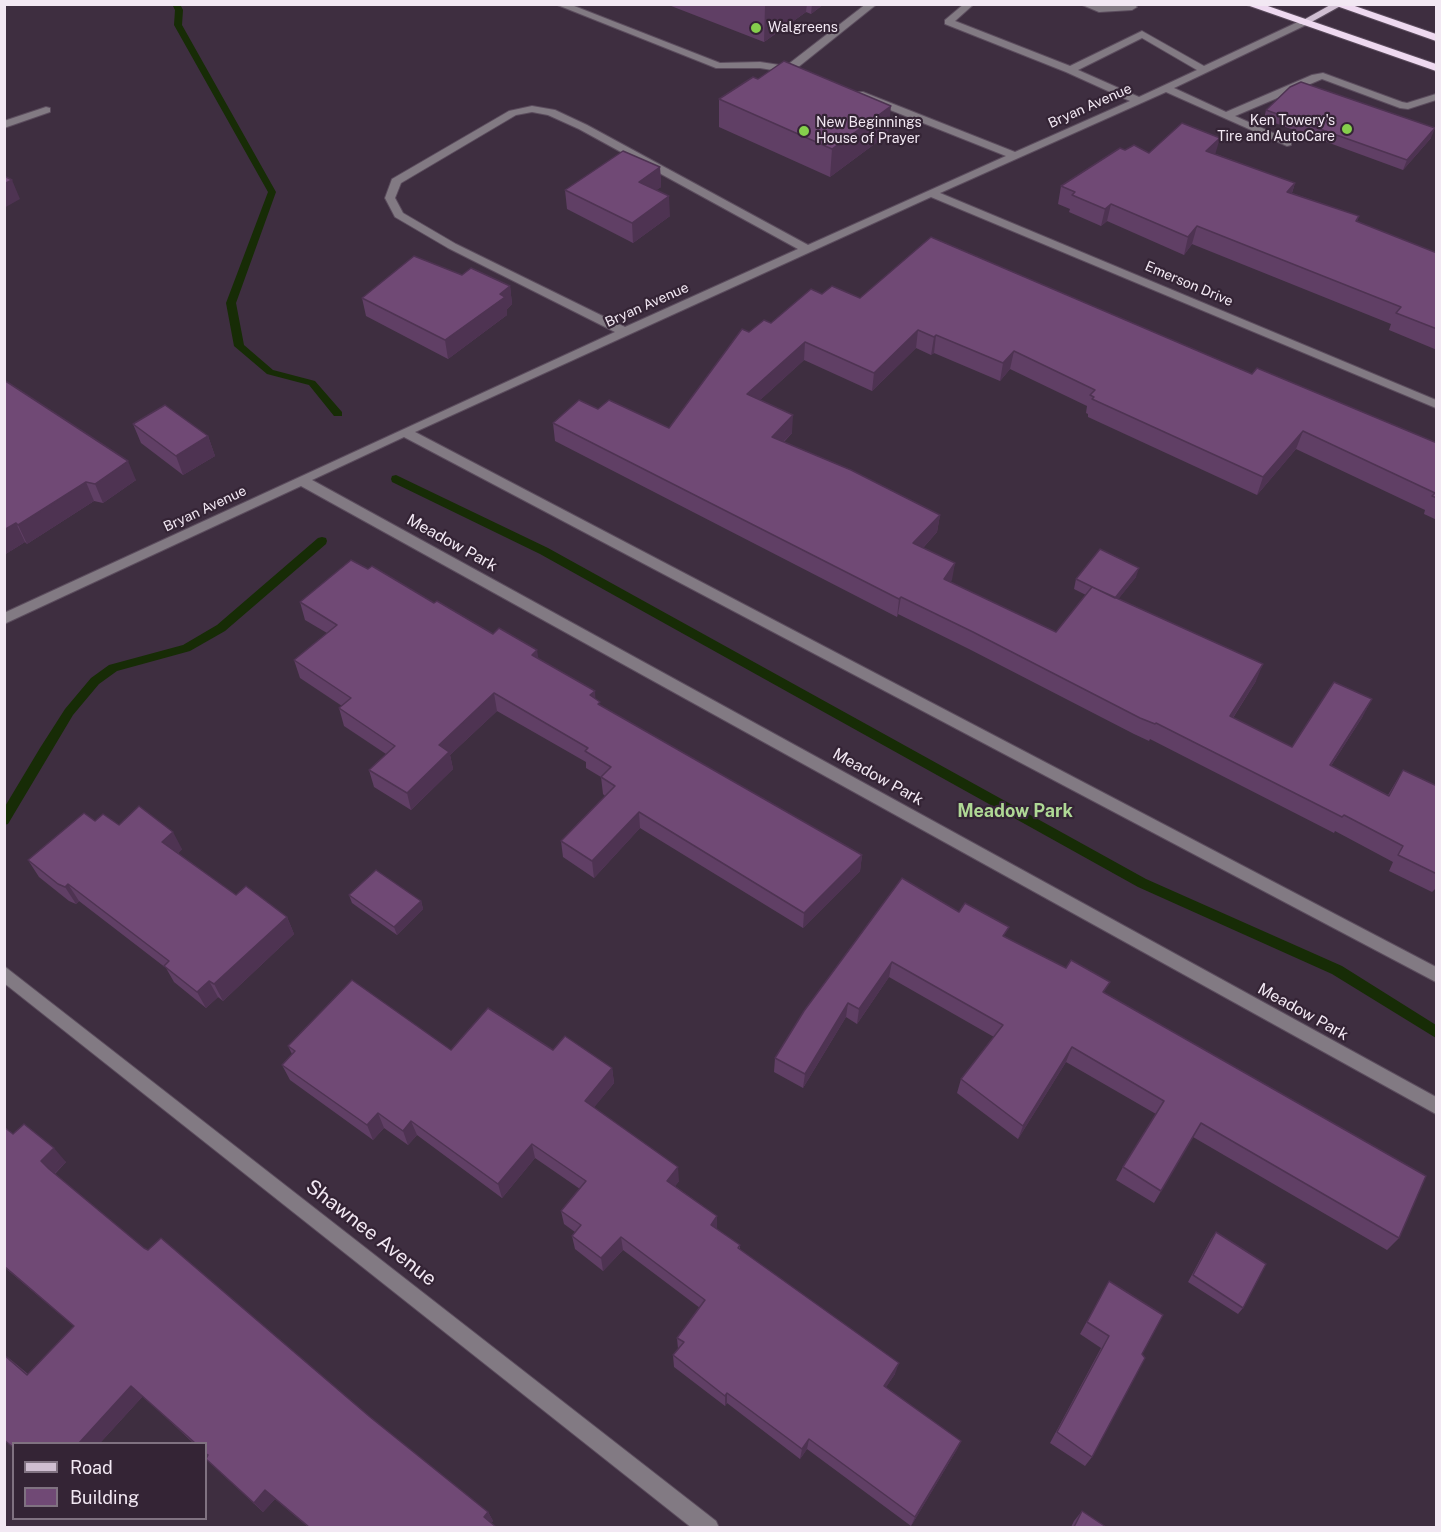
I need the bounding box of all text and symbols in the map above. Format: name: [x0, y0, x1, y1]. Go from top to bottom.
place label: Walgreens: [768, 20, 838, 36]
marker: Walgreens: [749, 21, 763, 35]
street label: Bryan Avenue: [1046, 80, 1134, 132]
place label: Ken Towery's Tire and AutoCare: [1217, 113, 1335, 146]
place label: New Beginnings House of Prayer: [816, 115, 922, 148]
marker: Ken Towery's Tire and AutoCare: [1340, 122, 1354, 136]
marker: New Beginnings House of Prayer: [797, 124, 811, 138]
street label: Emerson Drive: [1142, 258, 1236, 310]
street label: Bryan Avenue: [603, 279, 691, 331]
street label: Bryan Avenue: [161, 482, 249, 536]
street label: Meadow Park: [403, 510, 501, 576]
street label: Meadow Park: [829, 744, 927, 810]
district label: Meadow Park: [957, 800, 1073, 822]
street label: Meadow Park: [1254, 979, 1352, 1045]
street label: Shawnee Avenue: [301, 1175, 441, 1291]
legend: [12, 1442, 207, 1520]
text: Road: [70, 1457, 113, 1478]
text: Building: [70, 1487, 139, 1508]

